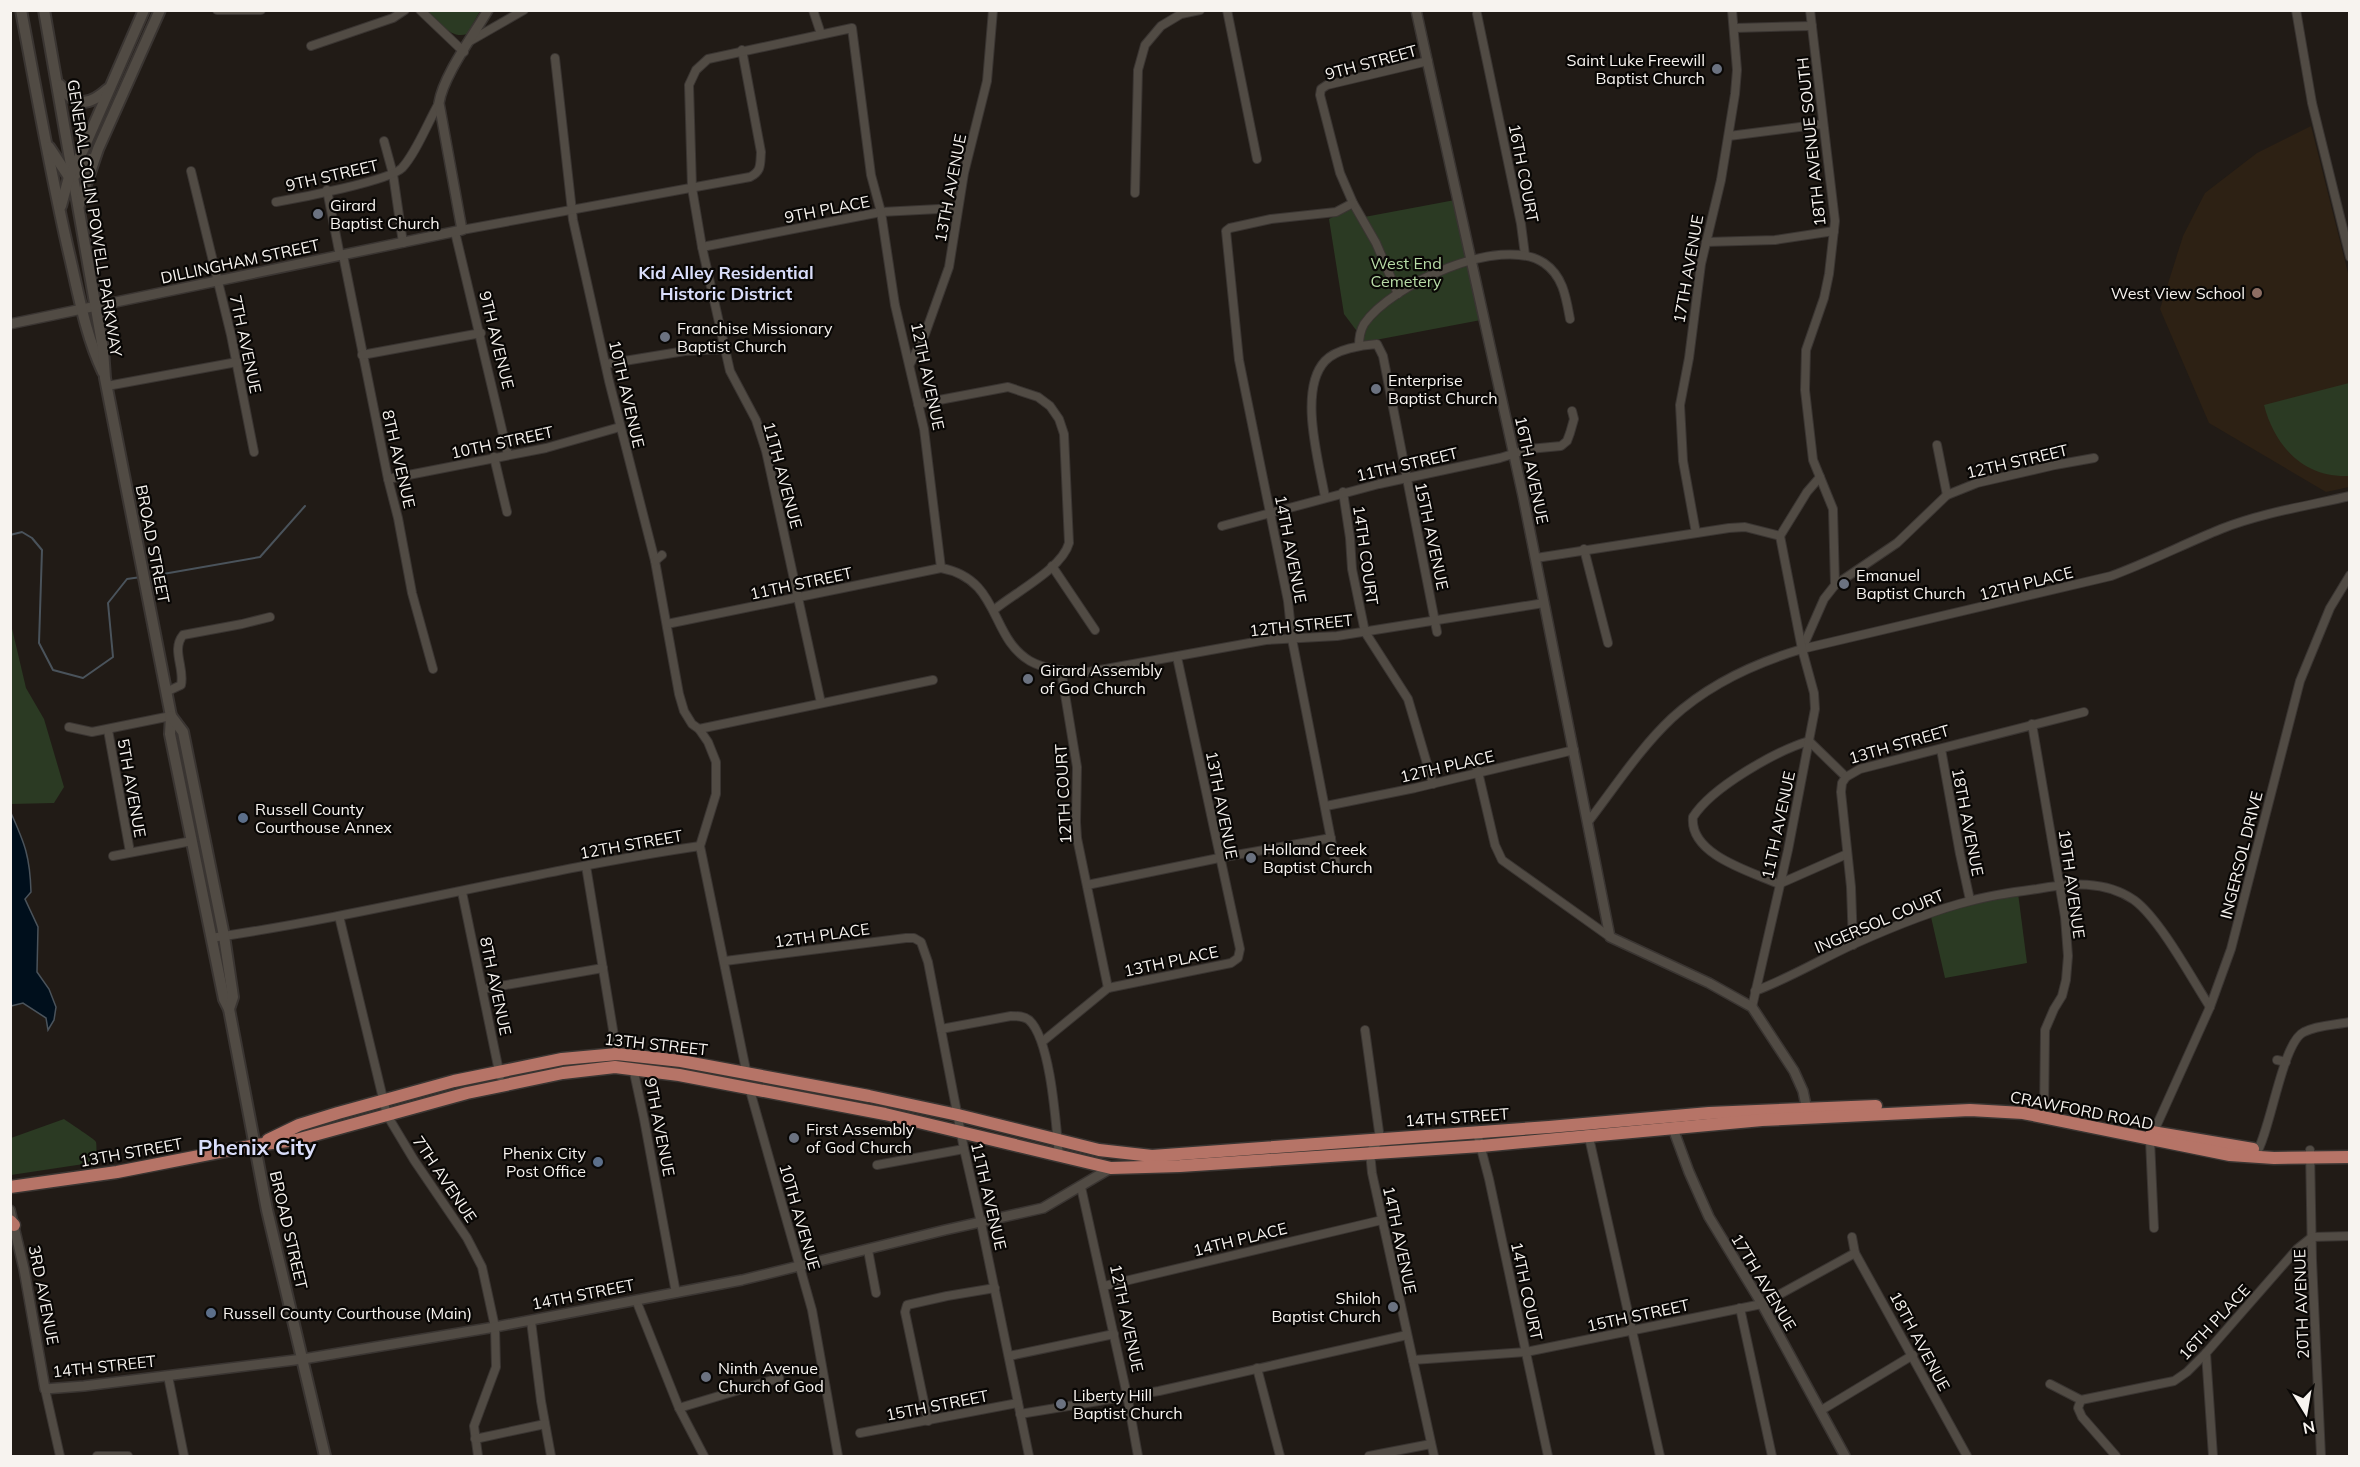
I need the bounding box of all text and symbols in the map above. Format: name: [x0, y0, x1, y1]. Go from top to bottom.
street label: 9TH STREET: [1323, 40, 1420, 84]
place label: Saint Luke Freewill Baptist Church: [1567, 50, 1705, 88]
street label: 18TH AVENUE SOUTH: [1792, 56, 1830, 228]
marker: Saint Luke Freewill Baptist Church: [1710, 62, 1724, 76]
street label: GENERAL COLIN POWELL PARKWAY: [63, 78, 127, 358]
street label: 16TH COURT: [1505, 122, 1543, 224]
street label: 13TH AVENUE: [930, 132, 970, 244]
street label: 9TH STREET: [284, 155, 381, 195]
street label: 9TH PLACE: [783, 191, 871, 227]
place label: Girard Baptist Church: [330, 195, 440, 233]
marker: Girard Baptist Church: [311, 207, 325, 221]
street label: 17TH AVENUE: [1669, 213, 1707, 325]
street label: DILLINGHAM STREET: [159, 234, 322, 288]
park label: West End Cemetery: [1370, 253, 1442, 291]
district label: Kid Alley Residential Historic District: [638, 261, 814, 305]
place label: West View School: [2111, 283, 2245, 303]
marker: West View School: [2250, 286, 2264, 300]
street label: 9TH AVENUE: [475, 289, 519, 391]
street label: 7TH AVENUE: [226, 293, 266, 395]
place label: Franchise Missionary Baptist Church: [677, 318, 833, 356]
street label: 12TH AVENUE: [907, 320, 949, 432]
marker: Franchise Missionary Baptist Church: [658, 330, 672, 344]
street label: 10TH AVENUE: [605, 338, 649, 450]
place label: Enterprise Baptist Church: [1388, 370, 1498, 408]
marker: Enterprise Baptist Church: [1369, 382, 1383, 396]
street label: 8TH AVENUE: [378, 408, 420, 510]
street label: 16TH AVENUE: [1511, 414, 1553, 526]
street label: 11TH AVENUE: [759, 419, 807, 531]
street label: 10TH STREET: [449, 421, 555, 463]
street label: 12TH STREET: [1964, 439, 2070, 482]
street label: 11TH STREET: [1354, 442, 1460, 485]
street label: 15TH AVENUE: [1411, 480, 1453, 592]
street label: BROAD STREET: [132, 483, 174, 605]
street label: 14TH AVENUE: [1271, 493, 1311, 605]
street label: 14TH COURT: [1349, 504, 1383, 606]
street label: 11TH STREET: [748, 562, 854, 604]
street label: 12TH PLACE: [1977, 562, 2075, 604]
place label: Emanuel Baptist Church: [1856, 565, 1966, 603]
marker: Emanuel Baptist Church: [1837, 577, 1851, 591]
street label: 12TH STREET: [1248, 610, 1354, 640]
place label: Girard Assembly of God Church: [1040, 660, 1163, 698]
marker: Girard Assembly of God Church: [1021, 672, 1035, 686]
street label: 13TH STREET: [1846, 720, 1952, 768]
street label: 5TH AVENUE: [113, 737, 151, 839]
street label: 12TH COURT: [1050, 743, 1076, 845]
street label: 12TH PLACE: [1398, 745, 1496, 787]
street label: 13TH AVENUE: [1202, 749, 1242, 861]
street label: 18TH AVENUE: [1948, 766, 1988, 878]
street label: 11TH AVENUE: [1757, 769, 1799, 881]
street label: INGERSOL DRIVE: [2215, 789, 2267, 921]
place label: Russell County Courthouse Annex: [255, 799, 392, 837]
marker: Russell County Courthouse Annex: [236, 811, 250, 825]
street label: 12TH STREET: [578, 825, 684, 863]
street label: 19TH AVENUE: [2054, 828, 2090, 940]
place label: Holland Creek Baptist Church: [1263, 839, 1373, 877]
marker: Holland Creek Baptist Church: [1244, 851, 1258, 865]
street label: INGERSOL COURT: [1811, 885, 1947, 957]
street label: 12TH PLACE: [773, 918, 871, 952]
street label: 8TH AVENUE: [476, 935, 516, 1037]
street label: 13TH PLACE: [1122, 941, 1220, 981]
street label: 13TH STREET: [603, 1029, 709, 1059]
street label: 9TH AVENUE: [641, 1076, 679, 1178]
street label: CRAWFORD ROAD: [2009, 1086, 2155, 1134]
street label: 14TH STREET: [1404, 1103, 1510, 1131]
place label: First Assembly of God Church: [806, 1119, 915, 1157]
marker: First Assembly of God Church: [787, 1131, 801, 1145]
street label: 7TH AVENUE: [409, 1132, 481, 1226]
street label: 13TH STREET: [78, 1133, 184, 1171]
district label: Phenix City: [198, 1133, 316, 1161]
street label: 11TH AVENUE: [967, 1140, 1011, 1252]
place label: Phenix City Post Office: [503, 1143, 586, 1181]
marker: Phenix City Post Office: [591, 1155, 605, 1169]
street label: 10TH AVENUE: [775, 1161, 825, 1273]
street label: BROAD STREET: [266, 1169, 312, 1291]
street label: 14TH AVENUE: [1379, 1184, 1421, 1296]
street label: 14TH PLACE: [1191, 1218, 1289, 1260]
street label: 17TH AVENUE: [1727, 1230, 1801, 1334]
street label: 14TH COURT: [1507, 1240, 1547, 1342]
street label: 3RD AVENUE: [25, 1243, 63, 1347]
street label: 20TH AVENUE: [2289, 1249, 2313, 1359]
street label: 12TH AVENUE: [1106, 1262, 1148, 1374]
street label: 14TH STREET: [530, 1274, 636, 1314]
street label: 16TH PLACE: [2174, 1280, 2254, 1364]
place label: Shiloh Baptist Church: [1271, 1288, 1381, 1326]
street label: 18TH AVENUE: [1885, 1288, 1955, 1394]
street label: 15TH STREET: [1585, 1294, 1691, 1336]
marker: Shiloh Baptist Church: [1386, 1300, 1400, 1314]
place label: Russell County Courthouse (Main): [223, 1303, 472, 1323]
marker: Russell County Courthouse (Main): [204, 1306, 218, 1320]
street label: 14TH STREET: [51, 1351, 157, 1381]
place label: Ninth Avenue Church of God: [718, 1358, 824, 1396]
marker: Ninth Avenue Church of God: [699, 1370, 713, 1384]
north arrow: [2276, 1383, 2336, 1443]
street label: 15TH STREET: [884, 1385, 990, 1425]
place label: Liberty Hill Baptist Church: [1073, 1385, 1183, 1423]
marker: Liberty Hill Baptist Church: [1054, 1397, 1068, 1411]
text: N: [2301, 1417, 2317, 1439]

